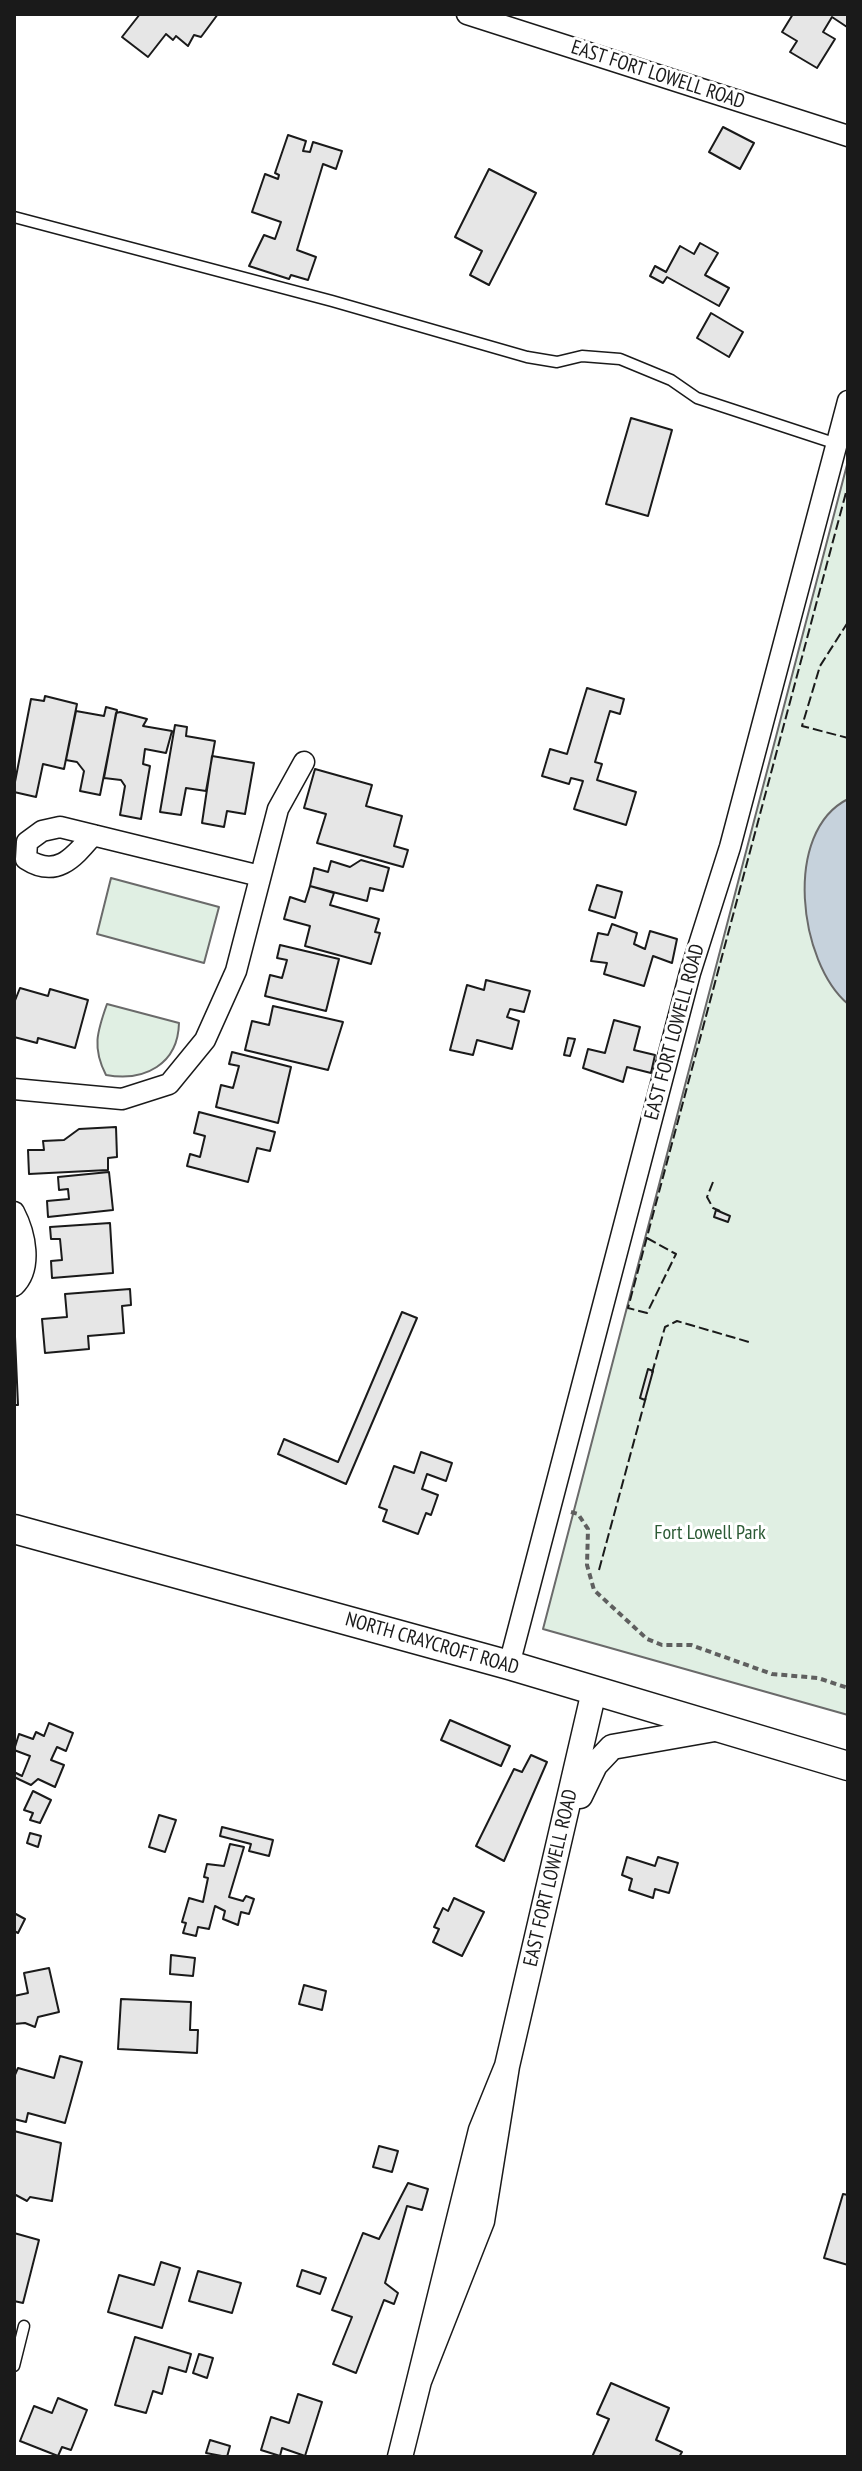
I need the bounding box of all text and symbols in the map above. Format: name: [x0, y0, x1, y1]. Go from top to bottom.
street label: EAST FORT LOWELL ROAD: [568, 36, 748, 114]
street label: EAST FORT LOWELL ROAD: [640, 941, 710, 1123]
park label: Fort Lowell Park: [654, 1521, 766, 1545]
street label: NORTH CRAYCROFT ROAD: [342, 1608, 522, 1680]
street label: EAST FORT LOWELL ROAD: [519, 1787, 583, 1969]

